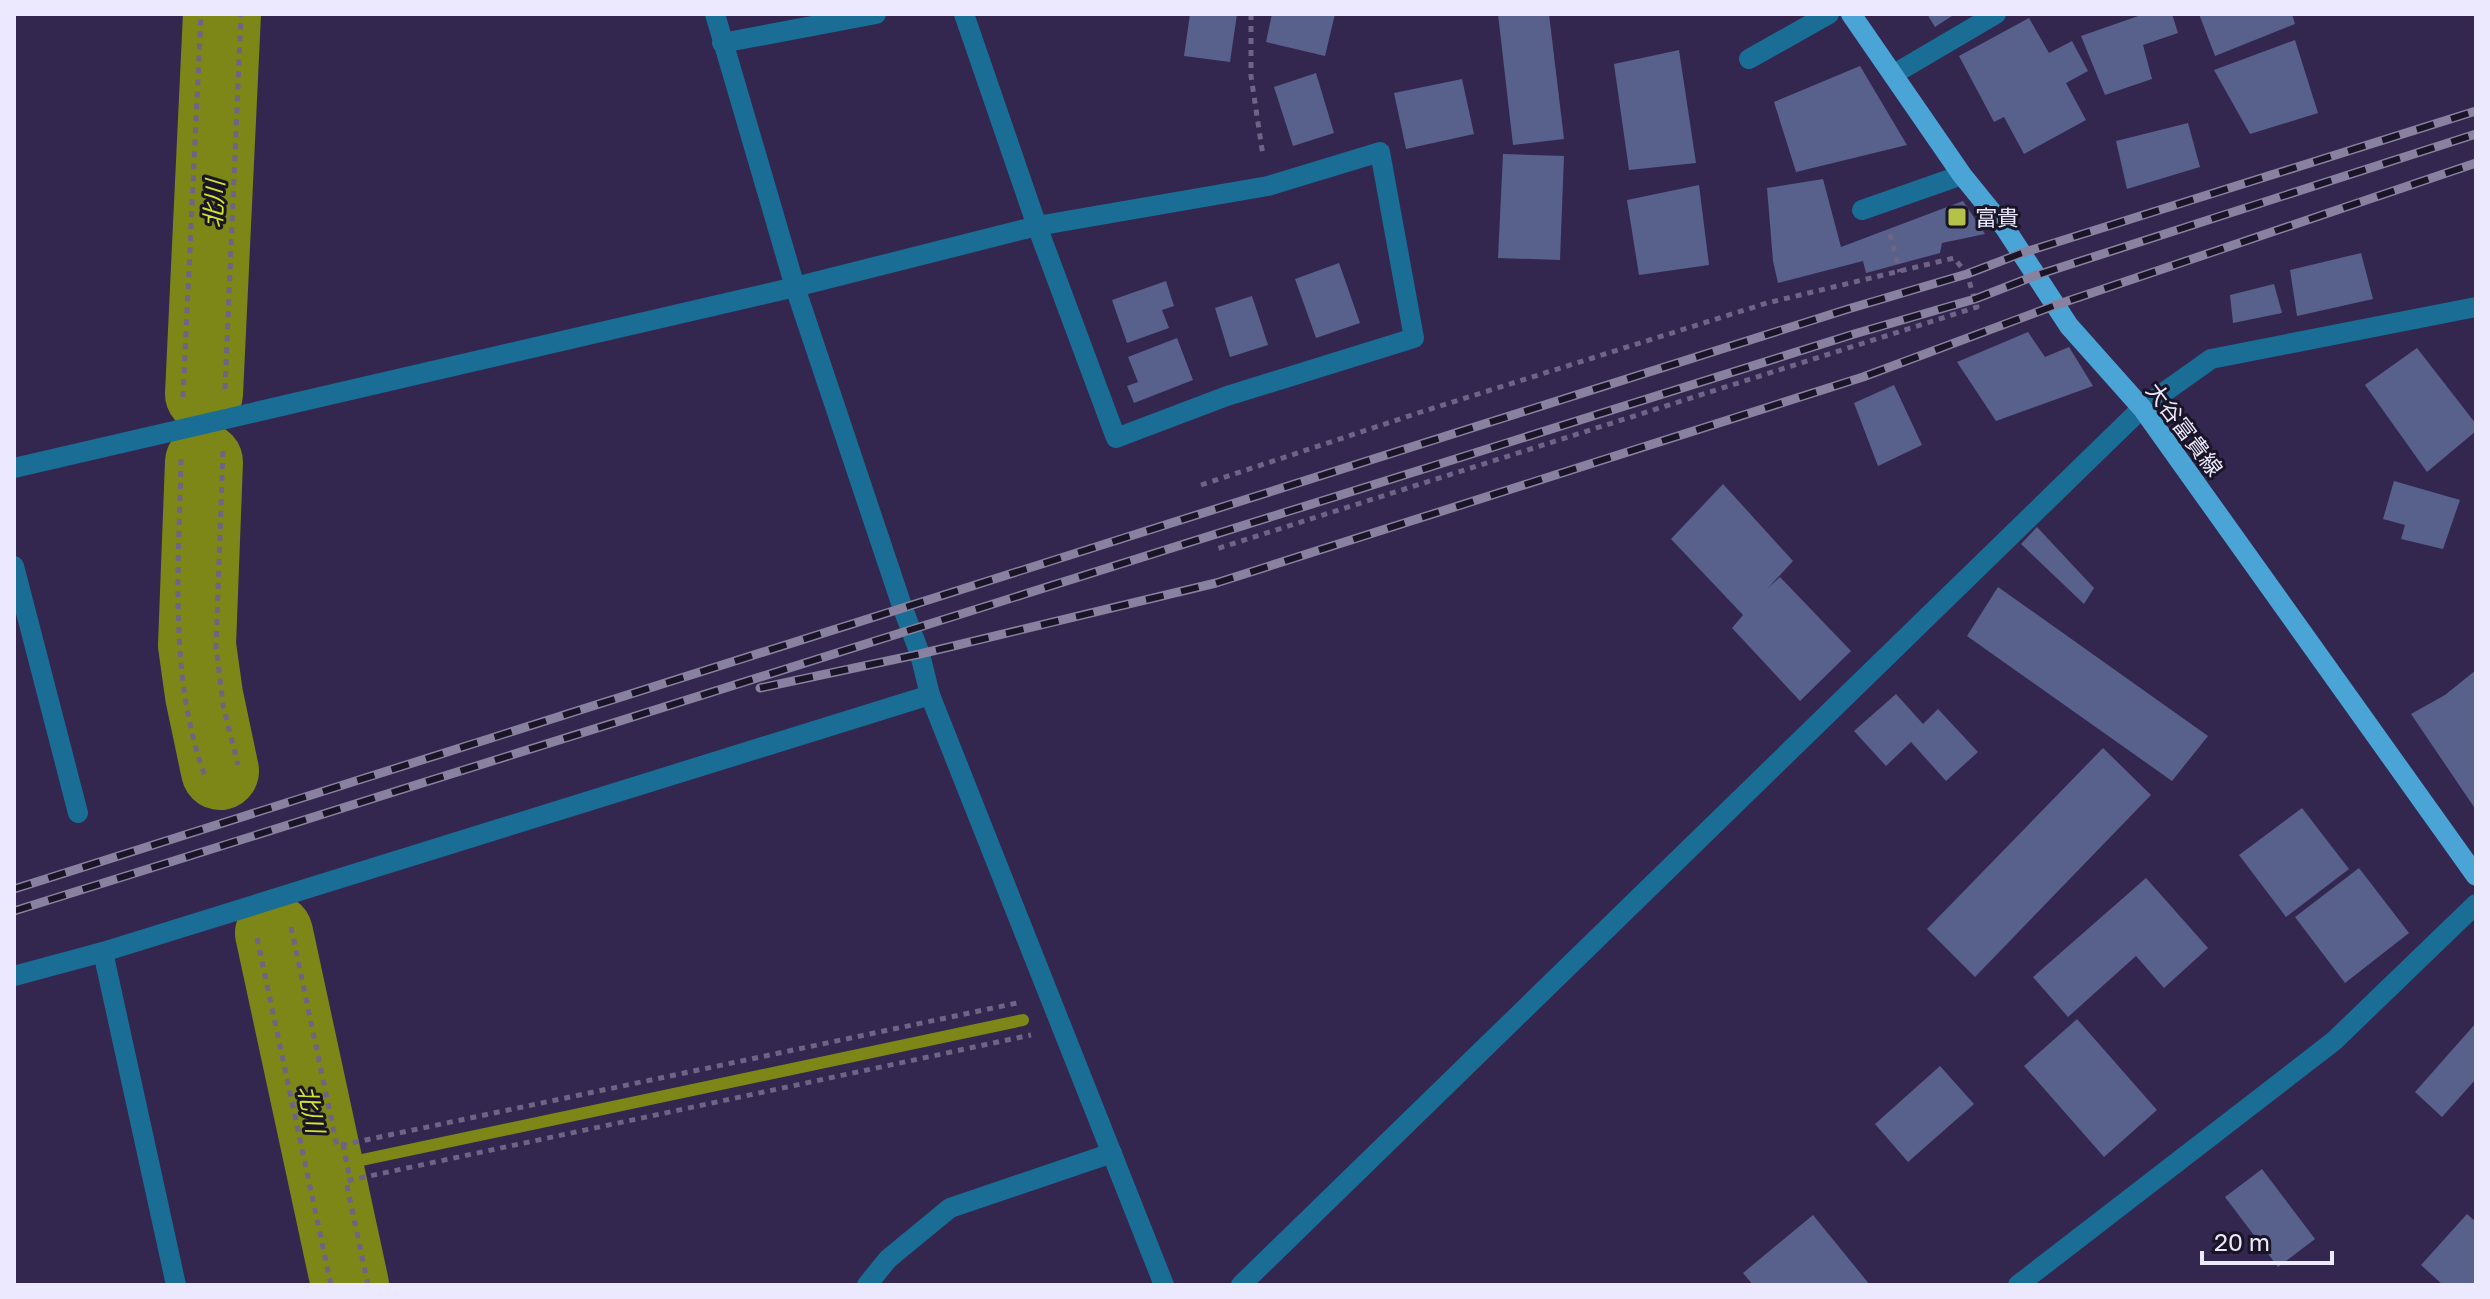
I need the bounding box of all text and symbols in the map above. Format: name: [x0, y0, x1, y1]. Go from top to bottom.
water label: 北川: [197, 176, 229, 229]
place label: 富貴: [1975, 204, 2019, 231]
marker: 富貴: [1946, 206, 1968, 228]
street label: 大谷富貴線: [2141, 377, 2229, 481]
water label: 北川: [293, 1083, 332, 1138]
scale bar: [2202, 1215, 2332, 1265]
text: 20 m: [2214, 1227, 2270, 1256]

